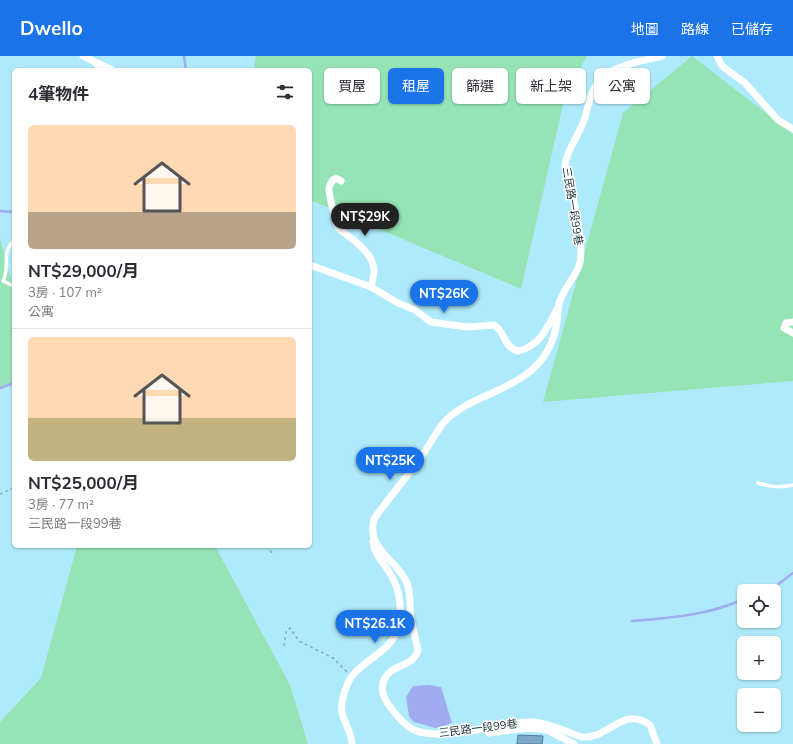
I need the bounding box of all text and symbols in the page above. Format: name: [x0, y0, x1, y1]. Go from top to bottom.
text: Dwello: [20, 16, 83, 40]
text: 地圖: [631, 20, 659, 38]
text: 路線: [681, 20, 709, 38]
text: 已儲存: [731, 20, 773, 38]
chip: 買屋: [324, 68, 380, 104]
chip: 租屋: [388, 68, 444, 104]
chip: 篩選: [452, 68, 508, 104]
chip: 新上架: [516, 68, 586, 104]
chip: 公寓: [594, 68, 650, 104]
icon: filters: [274, 81, 296, 103]
text: 4筆物件: [28, 83, 89, 104]
icon: home: [126, 151, 198, 223]
street label: 三民路一段99巷: [560, 166, 586, 246]
pin: NT$29K: [332, 203, 398, 237]
text: NT$29K: [340, 208, 390, 224]
text: NT$29,000/月: [28, 260, 139, 281]
pin: NT$26K: [411, 280, 477, 314]
text: 3房 · 107 m²: [28, 284, 102, 300]
text: NT$26K: [419, 285, 469, 301]
text: 公寓: [28, 303, 54, 319]
icon: home: [126, 363, 198, 435]
pin: NT$25K: [357, 447, 423, 481]
text: NT$25K: [365, 452, 415, 468]
text: NT$25,000/月: [28, 472, 139, 493]
text: 3房 · 77 m²: [28, 496, 94, 512]
text: 三民路一段99巷: [28, 515, 122, 531]
map controls: [737, 584, 781, 732]
button: locate: [737, 584, 781, 628]
pin: NT$26.1K: [334, 610, 416, 644]
text: NT$26.1K: [345, 615, 405, 631]
button: +: [737, 636, 781, 680]
button: −: [737, 688, 781, 732]
street label: 三民路一段99巷: [438, 716, 518, 740]

